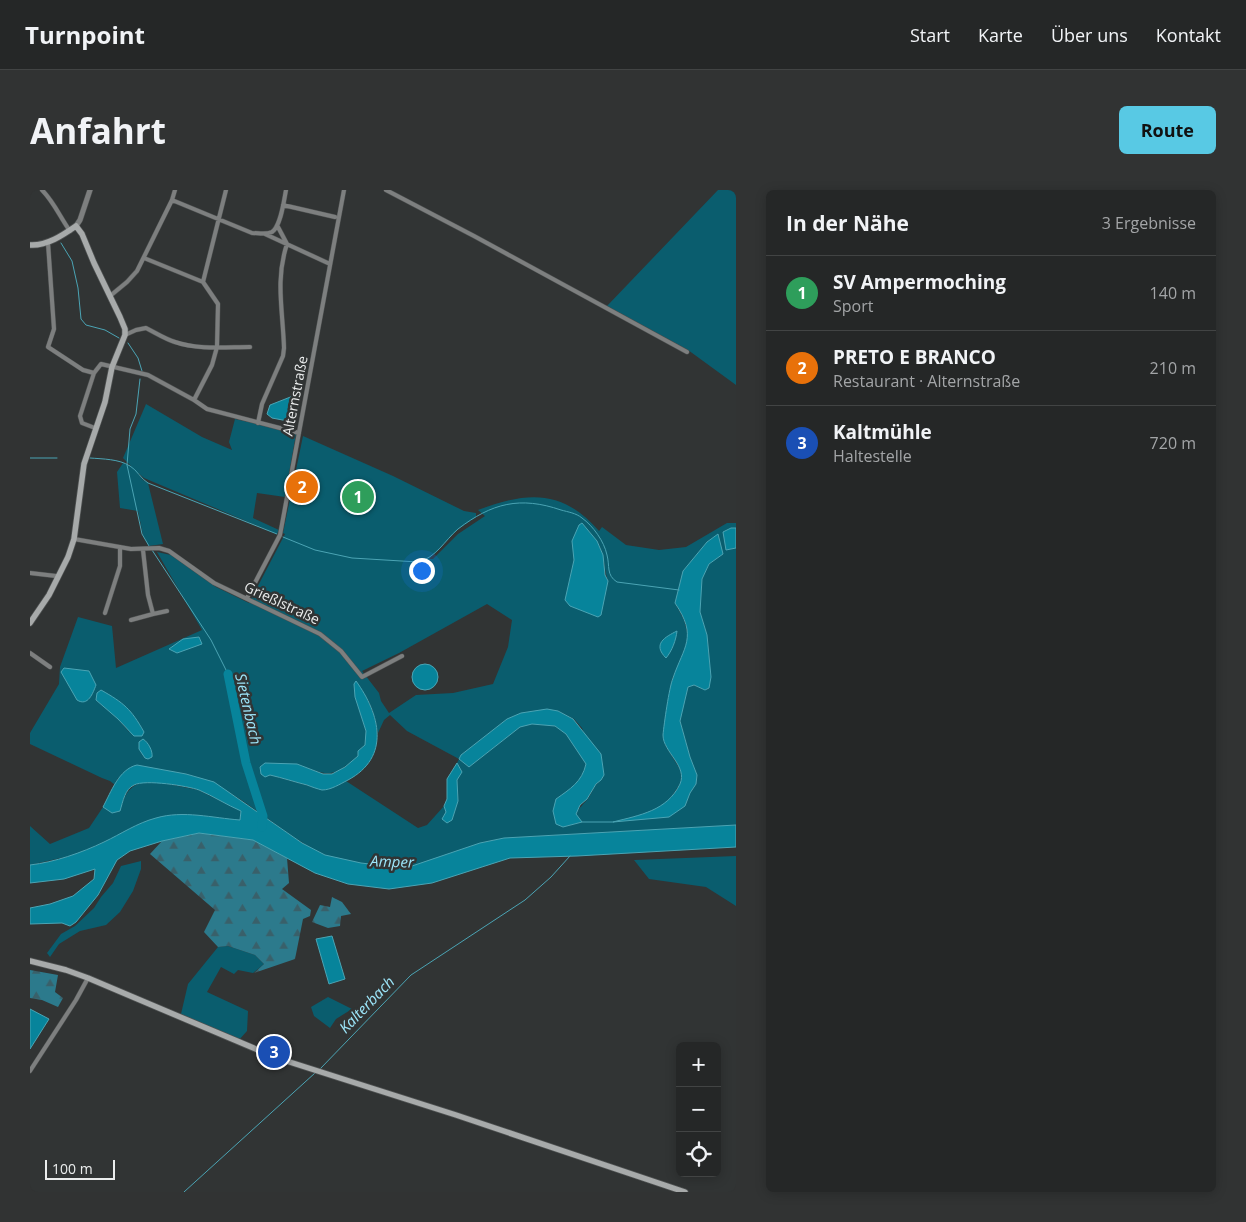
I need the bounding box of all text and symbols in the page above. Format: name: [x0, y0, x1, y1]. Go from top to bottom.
text: Turnpoint: [25, 18, 145, 51]
text: Start: [910, 23, 950, 47]
text: Karte: [978, 23, 1023, 47]
text: Über uns: [1051, 23, 1128, 47]
text: Kontakt: [1156, 23, 1221, 47]
button: Route: [1119, 106, 1216, 154]
text: Anfahrt: [30, 107, 166, 154]
text: In der Nähe: [786, 209, 909, 237]
text: 3 Ergebnisse: [1102, 212, 1196, 234]
text: SV Ampermoching: [833, 269, 1006, 295]
text: 1: [797, 282, 807, 304]
text: 140 m: [1150, 282, 1196, 304]
text: Sport: [833, 295, 873, 317]
text: PRETO E BRANCO: [833, 344, 996, 370]
street label: Alternstraße: [277, 354, 312, 438]
text: 2: [797, 357, 807, 379]
text: 210 m: [1150, 357, 1196, 379]
text: Restaurant · Alternstraße: [833, 370, 1020, 392]
text: Kaltmühle: [833, 419, 932, 445]
text: 3: [797, 432, 807, 454]
text: 720 m: [1150, 432, 1196, 454]
text: Haltestelle: [833, 445, 912, 467]
pin: 2: [286, 468, 318, 506]
pin: 1: [342, 478, 374, 516]
your location: [409, 558, 435, 584]
street label: Grießlstraße: [241, 577, 323, 628]
water label: Sietenbach: [231, 671, 267, 746]
water label: Amper: [369, 850, 415, 872]
water label: Kalterbach: [334, 972, 398, 1037]
pin: 3: [258, 1033, 290, 1071]
map controls: [676, 1042, 721, 1177]
button: +: [676, 1042, 721, 1087]
button: −: [676, 1087, 721, 1132]
button: locate: [676, 1132, 721, 1177]
scale bar: [45, 1157, 115, 1180]
text: 100 m: [52, 1159, 93, 1178]

